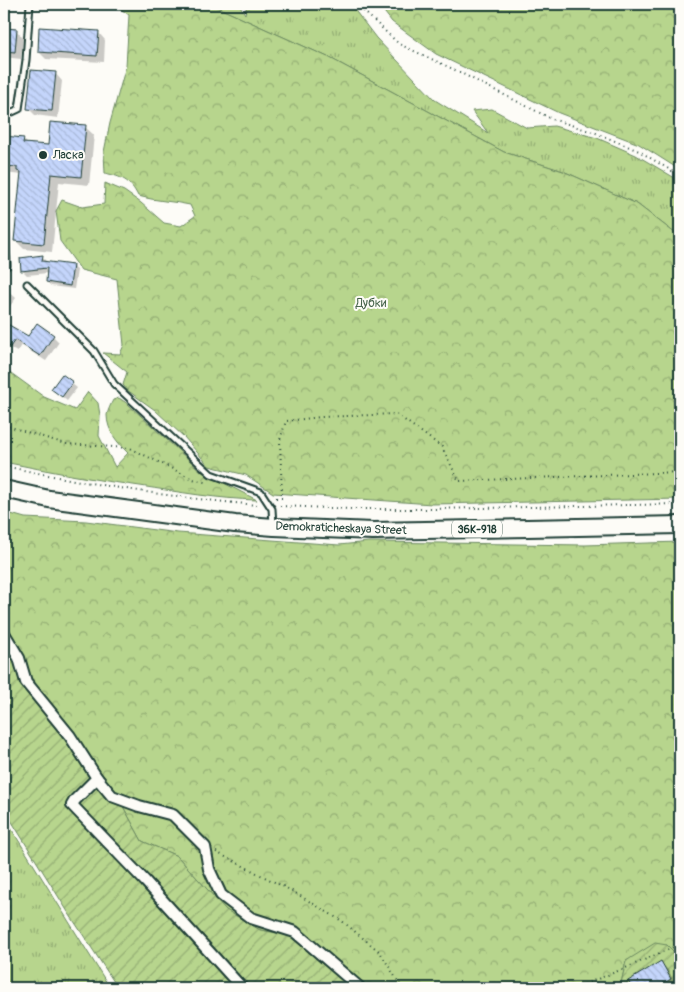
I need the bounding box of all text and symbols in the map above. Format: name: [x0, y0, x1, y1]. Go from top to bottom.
place label: Ласка: [52, 148, 84, 163]
marker: Ласка: [37, 149, 49, 161]
park label: Дубки: [355, 296, 387, 311]
street label: Demokraticheskaya Street: [275, 519, 407, 538]
road number: 36К-918: [452, 520, 502, 538]

